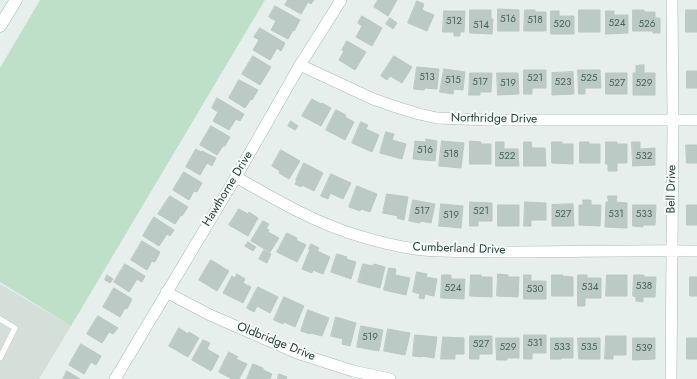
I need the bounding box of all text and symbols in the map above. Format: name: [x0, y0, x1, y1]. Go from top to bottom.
house number: 516: [500, 14, 516, 26]
house number: 518: [527, 15, 543, 27]
house number: 512: [446, 16, 462, 28]
house number: 524: [608, 18, 626, 30]
house number: 520: [553, 19, 571, 31]
house number: 526: [638, 19, 656, 31]
house number: 514: [473, 20, 489, 32]
house number: 513: [419, 72, 435, 84]
house number: 521: [527, 73, 543, 85]
house number: 525: [581, 73, 597, 85]
house number: 515: [445, 75, 461, 87]
house number: 517: [472, 77, 488, 89]
house number: 523: [555, 77, 571, 89]
house number: 519: [500, 78, 516, 90]
house number: 527: [609, 78, 625, 90]
house number: 529: [635, 78, 653, 90]
street label: Northridge Drive: [451, 111, 537, 127]
house number: 516: [417, 145, 433, 157]
street label: Hawthorne Drive: [200, 149, 256, 229]
house number: 518: [443, 149, 459, 161]
house number: 522: [498, 151, 516, 163]
house number: 532: [636, 151, 652, 163]
street label: Bell Drive: [664, 165, 680, 213]
house number: 517: [414, 206, 430, 218]
house number: 521: [473, 206, 489, 218]
house number: 527: [555, 209, 571, 221]
house number: 531: [608, 209, 624, 221]
house number: 533: [636, 209, 652, 221]
house number: 519: [443, 210, 459, 222]
street label: Cumberland Drive: [412, 240, 506, 258]
house number: 538: [636, 281, 652, 293]
house number: 534: [582, 282, 598, 294]
house number: 524: [444, 283, 462, 295]
house number: 530: [526, 284, 544, 296]
street label: Oldbridge Drive: [235, 320, 317, 364]
house number: 519: [362, 332, 378, 344]
house number: 531: [527, 338, 543, 350]
house number: 527: [473, 339, 489, 351]
house number: 529: [499, 342, 517, 354]
house number: 533: [554, 342, 570, 354]
house number: 535: [581, 342, 597, 354]
house number: 539: [636, 343, 652, 355]

